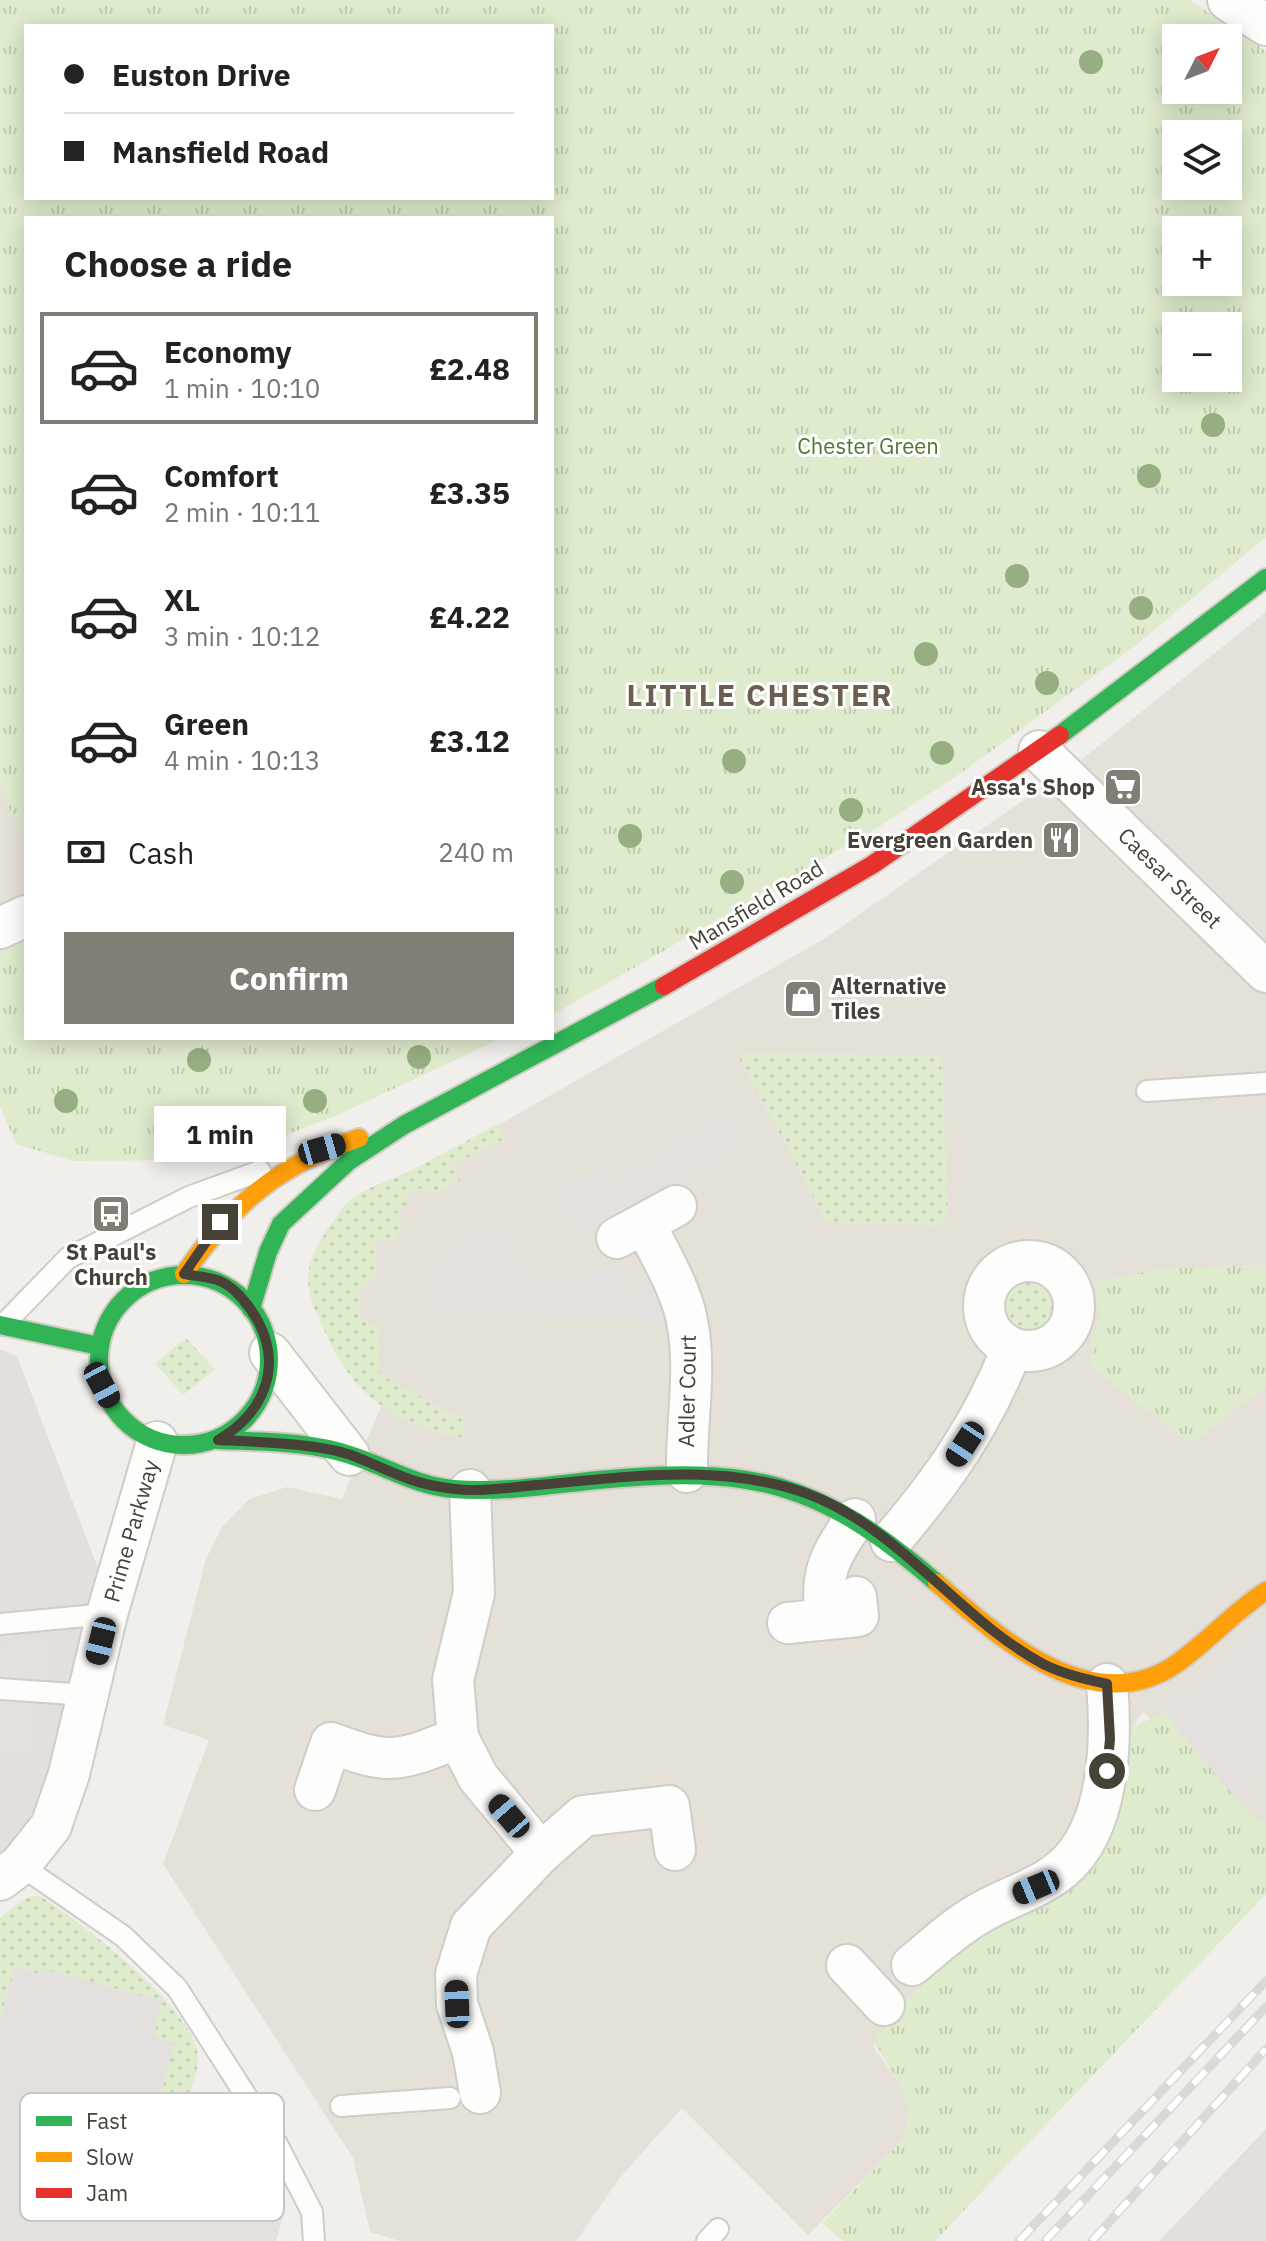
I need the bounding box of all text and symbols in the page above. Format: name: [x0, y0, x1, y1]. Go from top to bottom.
north arrow: [1162, 24, 1242, 104]
map controls: [1162, 24, 1242, 392]
text: Euston Drive: [112, 55, 291, 94]
button: layers: [1162, 120, 1242, 200]
text: Mansfield Road: [112, 132, 329, 171]
button: +: [1162, 216, 1242, 296]
text: Choose a ride: [64, 240, 292, 287]
button: −: [1162, 312, 1242, 392]
icon: car: [68, 332, 140, 404]
text: Economy: [164, 332, 292, 371]
text: £2.48: [429, 349, 510, 388]
text: 1 min · 10:10: [164, 371, 320, 405]
park label: Chester Green: [797, 431, 939, 460]
icon: car: [68, 456, 140, 528]
text: Comfort: [164, 456, 279, 495]
text: £3.35: [429, 473, 510, 512]
text: 2 min · 10:11: [164, 495, 320, 529]
icon: car: [68, 580, 140, 652]
text: XL: [164, 580, 200, 619]
text: £4.22: [429, 597, 510, 636]
text: 3 min · 10:12: [164, 619, 320, 653]
district label: LITTLE CHESTER: [627, 675, 893, 714]
icon: car: [68, 704, 140, 776]
text: Green: [164, 704, 249, 743]
text: £3.12: [429, 721, 510, 760]
text: 4 min · 10:13: [164, 743, 320, 777]
supermarket icon: Assa's Shop: [1102, 766, 1144, 808]
place label: Assa's Shop: [971, 772, 1095, 801]
restaurant icon: Evergreen Garden: [1040, 819, 1082, 861]
street label: Caesar Street: [1112, 821, 1228, 934]
place label: Evergreen Garden: [847, 825, 1033, 854]
icon: cash: [64, 830, 108, 874]
text: Cash: [128, 833, 194, 872]
text: 240 m: [438, 835, 514, 869]
street label: Mansfield Road: [683, 853, 828, 956]
button: Confirm: [64, 932, 514, 1024]
place label: Alternative Tiles: [831, 971, 946, 1025]
shop icon: Alternative Tiles: [782, 978, 824, 1020]
callout: 1 min: [154, 1106, 286, 1162]
text: 1 min: [186, 1117, 254, 1151]
car: [296, 1131, 348, 1167]
bus stop icon: St Paul's Church: [90, 1193, 132, 1235]
route end: [202, 1204, 238, 1240]
place label: St Paul's Church: [66, 1237, 156, 1291]
street label: Adler Court: [671, 1334, 702, 1448]
car: [80, 1358, 124, 1412]
car: [942, 1417, 988, 1471]
street label: Prime Parkway: [96, 1456, 165, 1606]
car: [84, 1615, 118, 1667]
route start: [1089, 1753, 1125, 1789]
car: [484, 1790, 534, 1842]
car: [1009, 1867, 1063, 1907]
car: [444, 1980, 470, 2028]
legend: [20, 2093, 284, 2221]
text: Fast: [86, 2106, 127, 2135]
text: Slow: [86, 2142, 134, 2171]
text: Jam: [86, 2178, 128, 2207]

